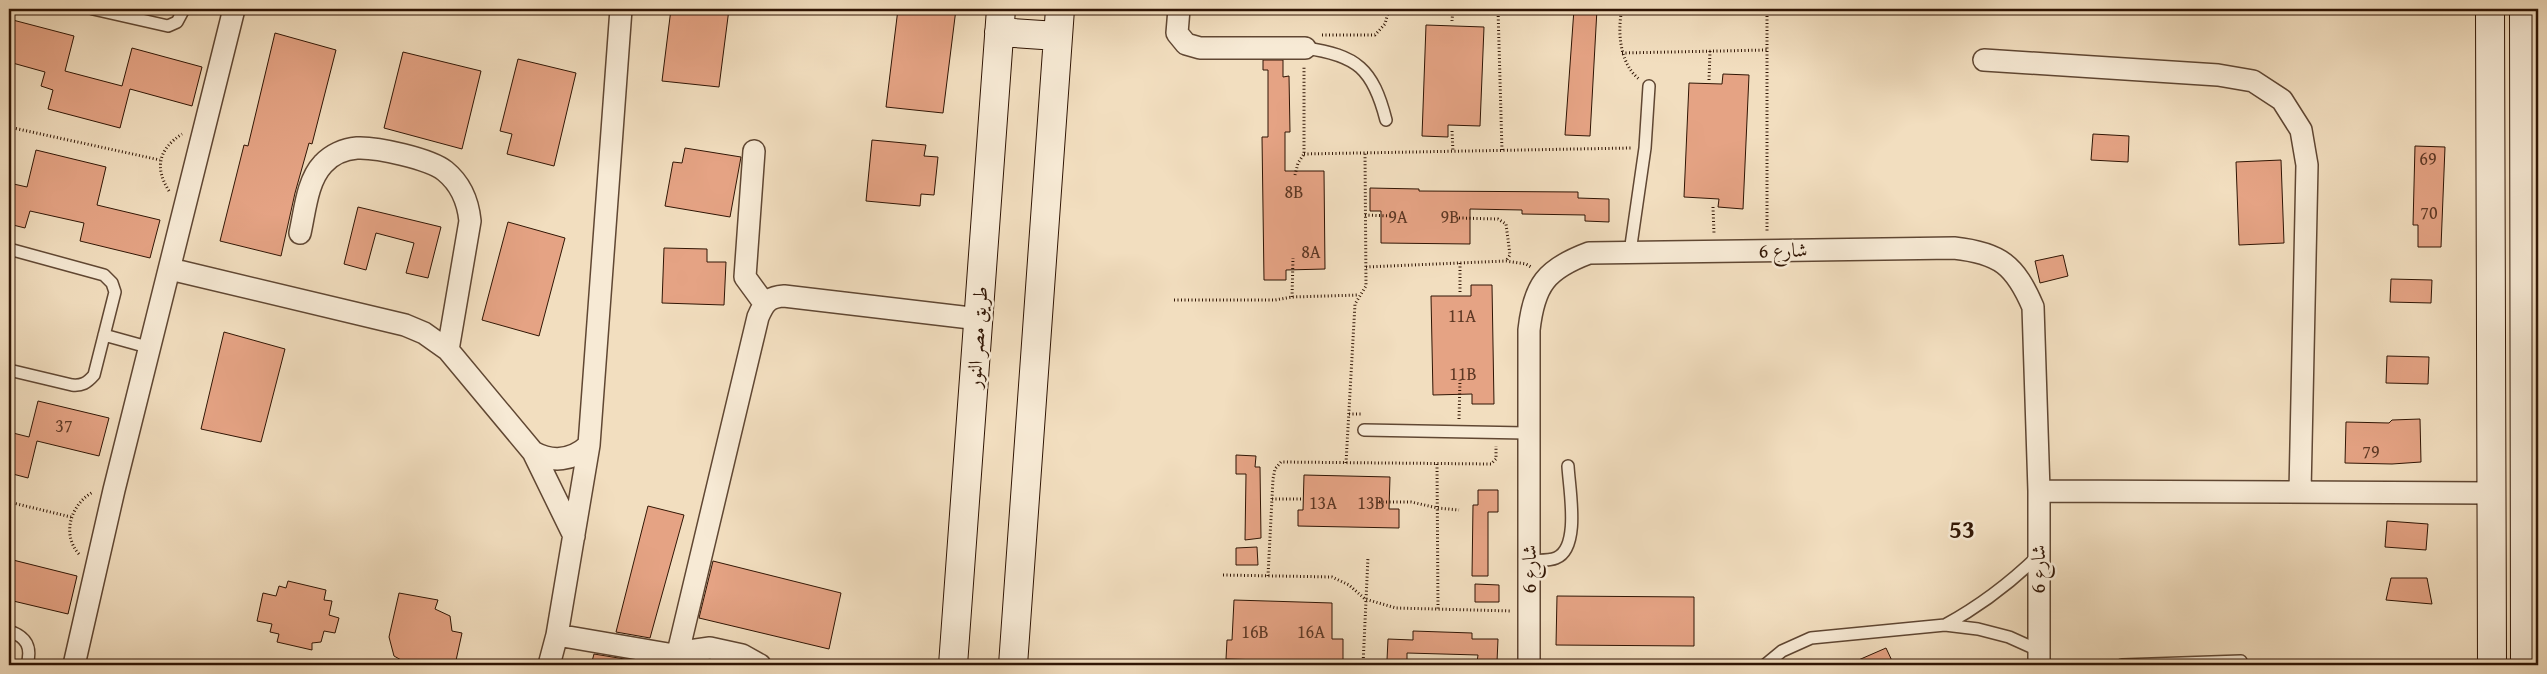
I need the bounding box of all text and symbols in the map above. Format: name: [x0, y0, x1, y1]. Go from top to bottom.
house number: 69: [2419, 145, 2437, 172]
house number: 8B: [1285, 178, 1303, 205]
house number: 70: [2420, 199, 2438, 226]
house number: 9A: [1388, 203, 1408, 230]
house number: 9B: [1441, 203, 1459, 230]
street label: شارع 6: [1758, 235, 1808, 268]
house number: 8A: [1301, 238, 1321, 265]
street label: طريق مصر النور: [958, 285, 995, 391]
house number: 11A: [1448, 302, 1476, 329]
house number: 11B: [1449, 360, 1477, 387]
house number: 37: [55, 412, 73, 439]
house number: 79: [2362, 438, 2380, 465]
house number: 13A: [1309, 489, 1337, 516]
house number: 13B: [1357, 489, 1385, 516]
district label: 53: [1949, 511, 1975, 547]
street label: شارع 6: [1514, 545, 1547, 593]
street label: شارع 6: [2023, 545, 2056, 593]
house number: 16B: [1241, 618, 1269, 645]
house number: 16A: [1297, 618, 1325, 645]

